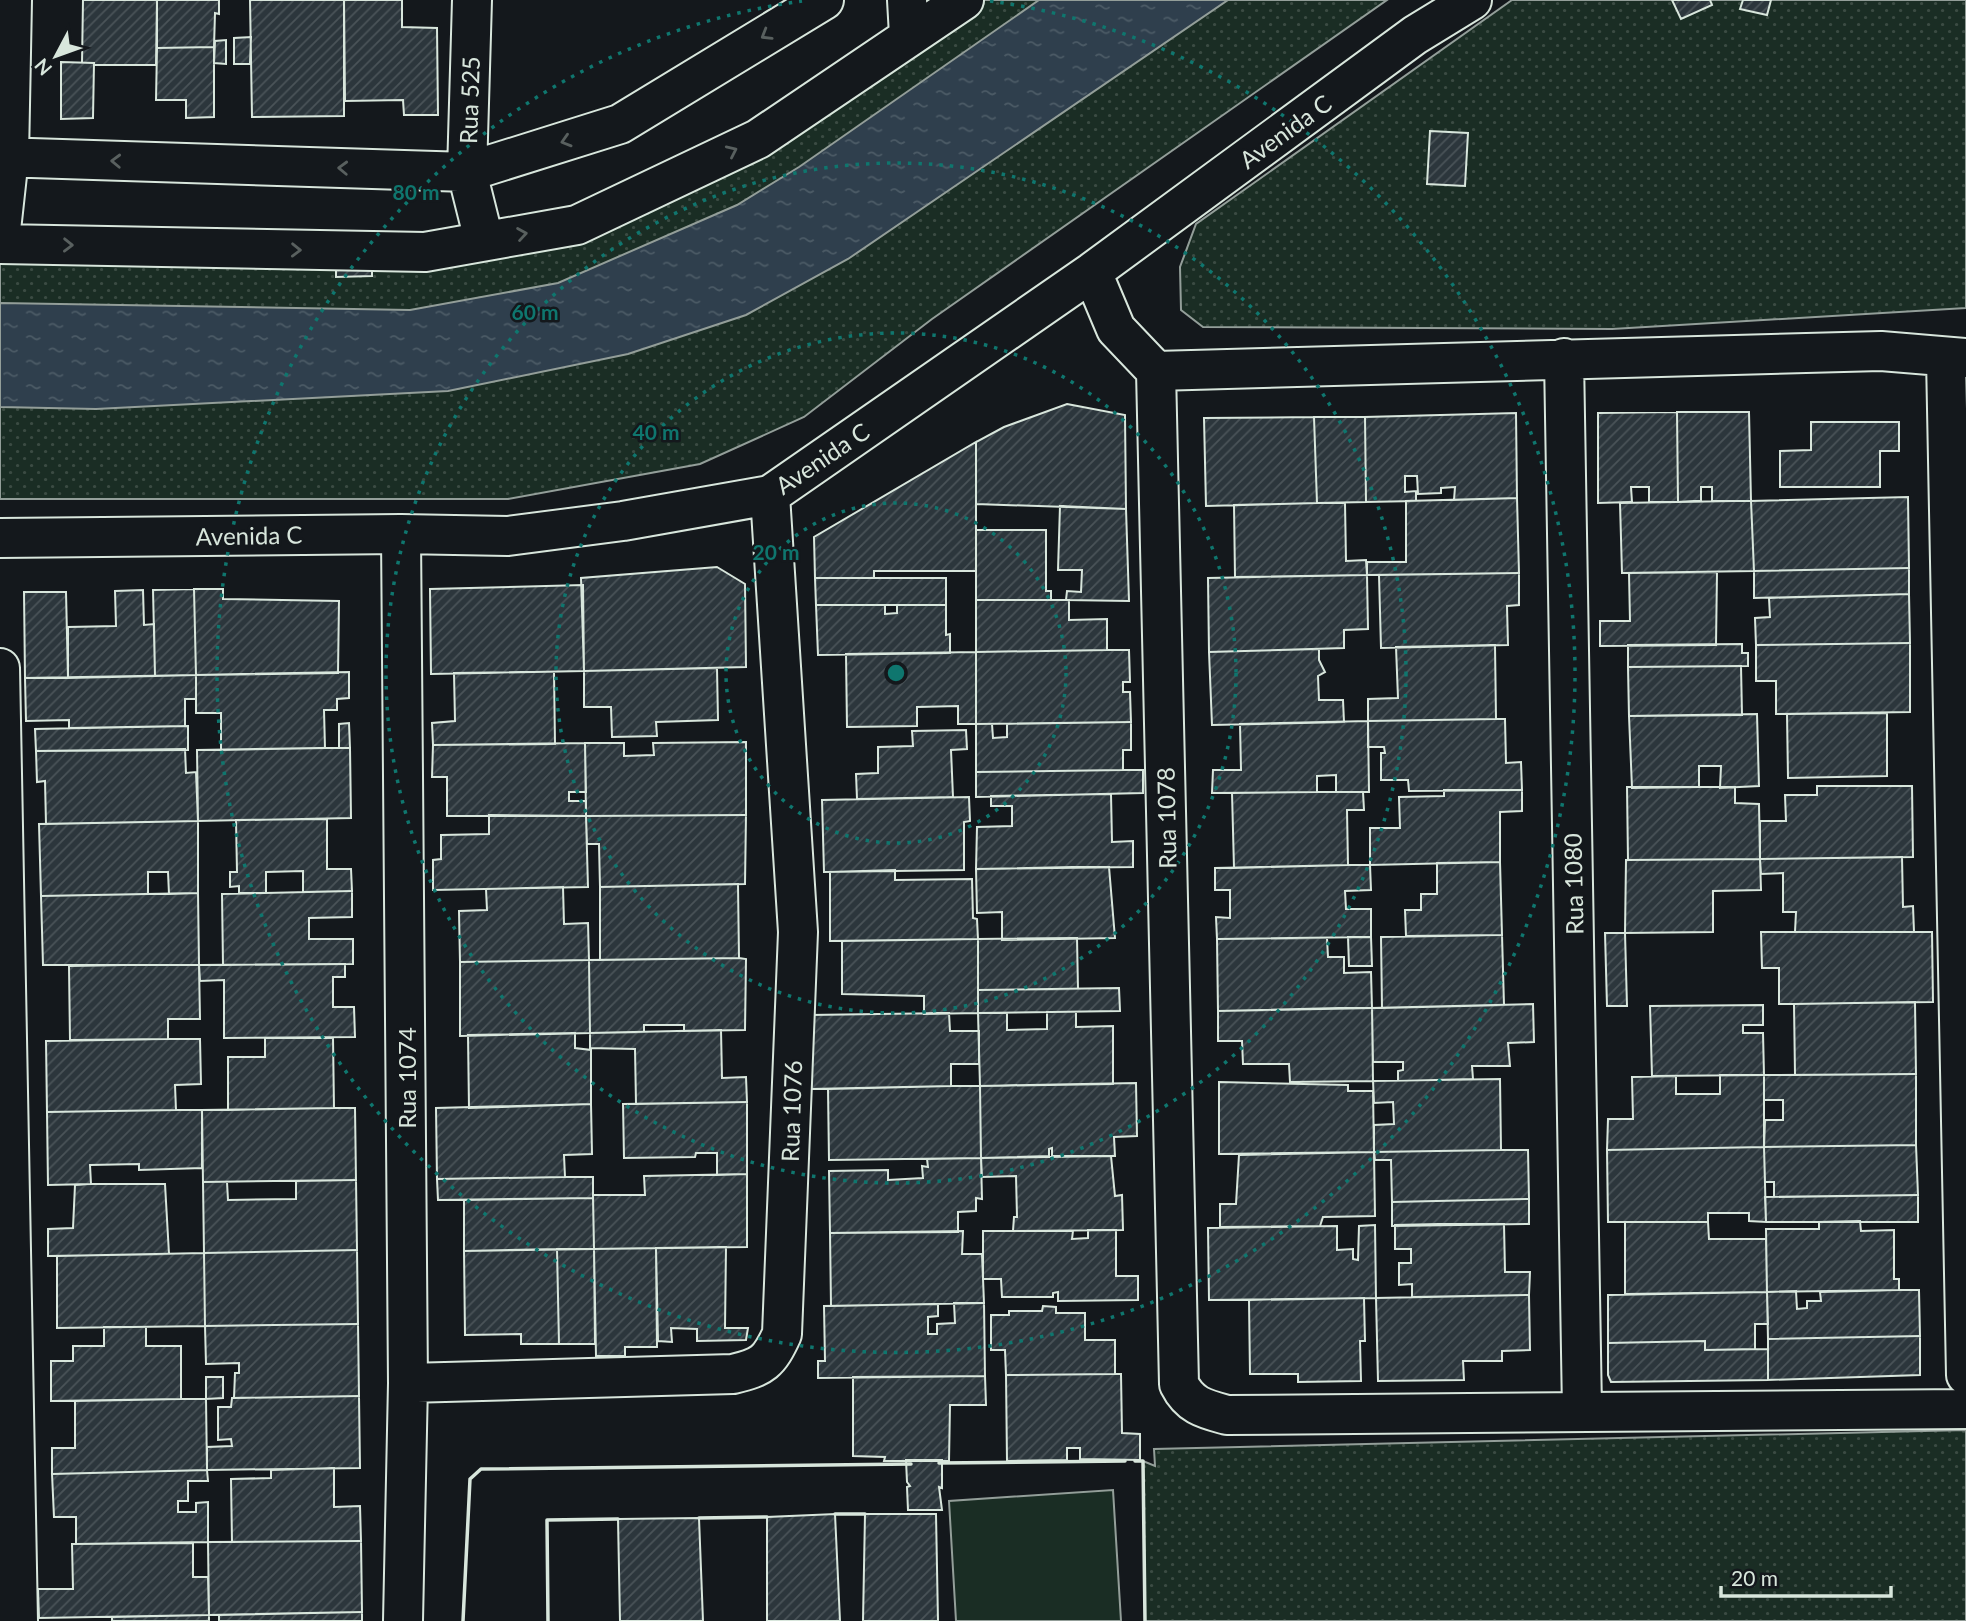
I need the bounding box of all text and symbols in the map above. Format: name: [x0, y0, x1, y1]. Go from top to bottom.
north arrow: [21, 21, 91, 91]
one-way arrow: [760, 27, 773, 40]
text: N: [29, 54, 56, 81]
street label: Rua 525: [453, 56, 485, 144]
street label: Avenida C: [1233, 88, 1337, 174]
one-way arrow: [560, 133, 572, 148]
one-way arrow: [725, 145, 737, 159]
one-way arrow: [110, 153, 120, 169]
one-way arrow: [337, 161, 348, 176]
text: 80 m: [392, 179, 440, 204]
one-way arrow: [516, 227, 527, 242]
one-way arrow: [63, 237, 74, 253]
one-way arrow: [291, 242, 301, 258]
text: 60 m: [511, 299, 559, 324]
street label: Avenida C: [770, 416, 874, 500]
text: 40 m: [632, 419, 680, 444]
street label: Avenida C: [195, 520, 303, 550]
text: 20 m: [752, 539, 800, 564]
centre of rings: [884, 661, 908, 685]
street label: Rua 1078: [1151, 767, 1181, 869]
street label: Rua 1080: [1558, 833, 1588, 935]
street label: Rua 1074: [392, 1027, 421, 1129]
street label: Rua 1076: [775, 1060, 807, 1162]
scale bar: [1721, 1554, 1891, 1598]
text: 20 m: [1731, 1565, 1778, 1590]

